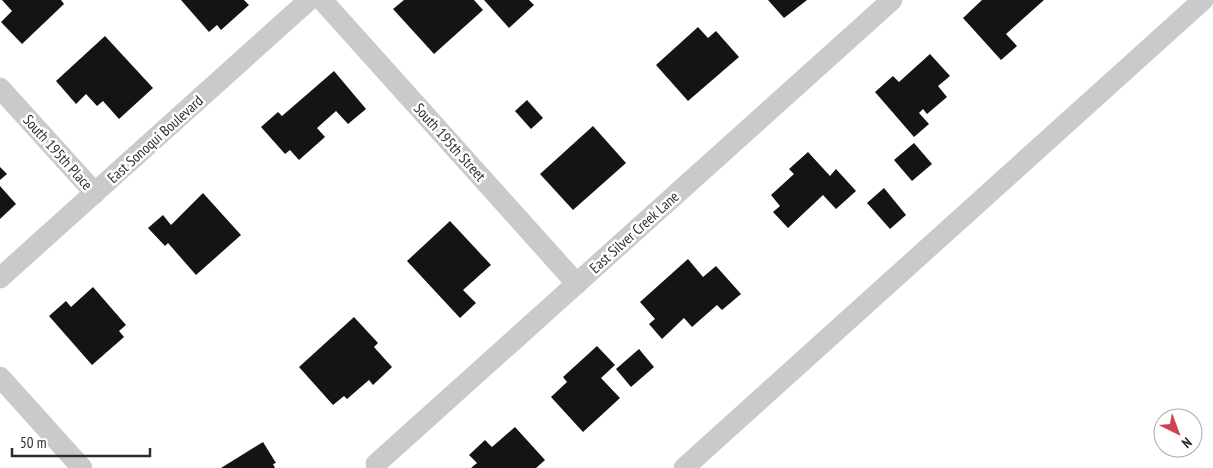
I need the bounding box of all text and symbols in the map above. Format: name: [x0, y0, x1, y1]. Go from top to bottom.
street label: East Sonoqui Boulevard: [103, 91, 207, 187]
street label: South 195th Street: [410, 99, 490, 185]
street label: South 195th Place: [19, 110, 97, 194]
street label: East Silver Creek Lane: [585, 187, 683, 277]
north arrow: [1153, 408, 1203, 458]
scale bar: [12, 426, 150, 458]
text: 50 m: [20, 433, 46, 452]
text: N: [1178, 433, 1196, 452]

